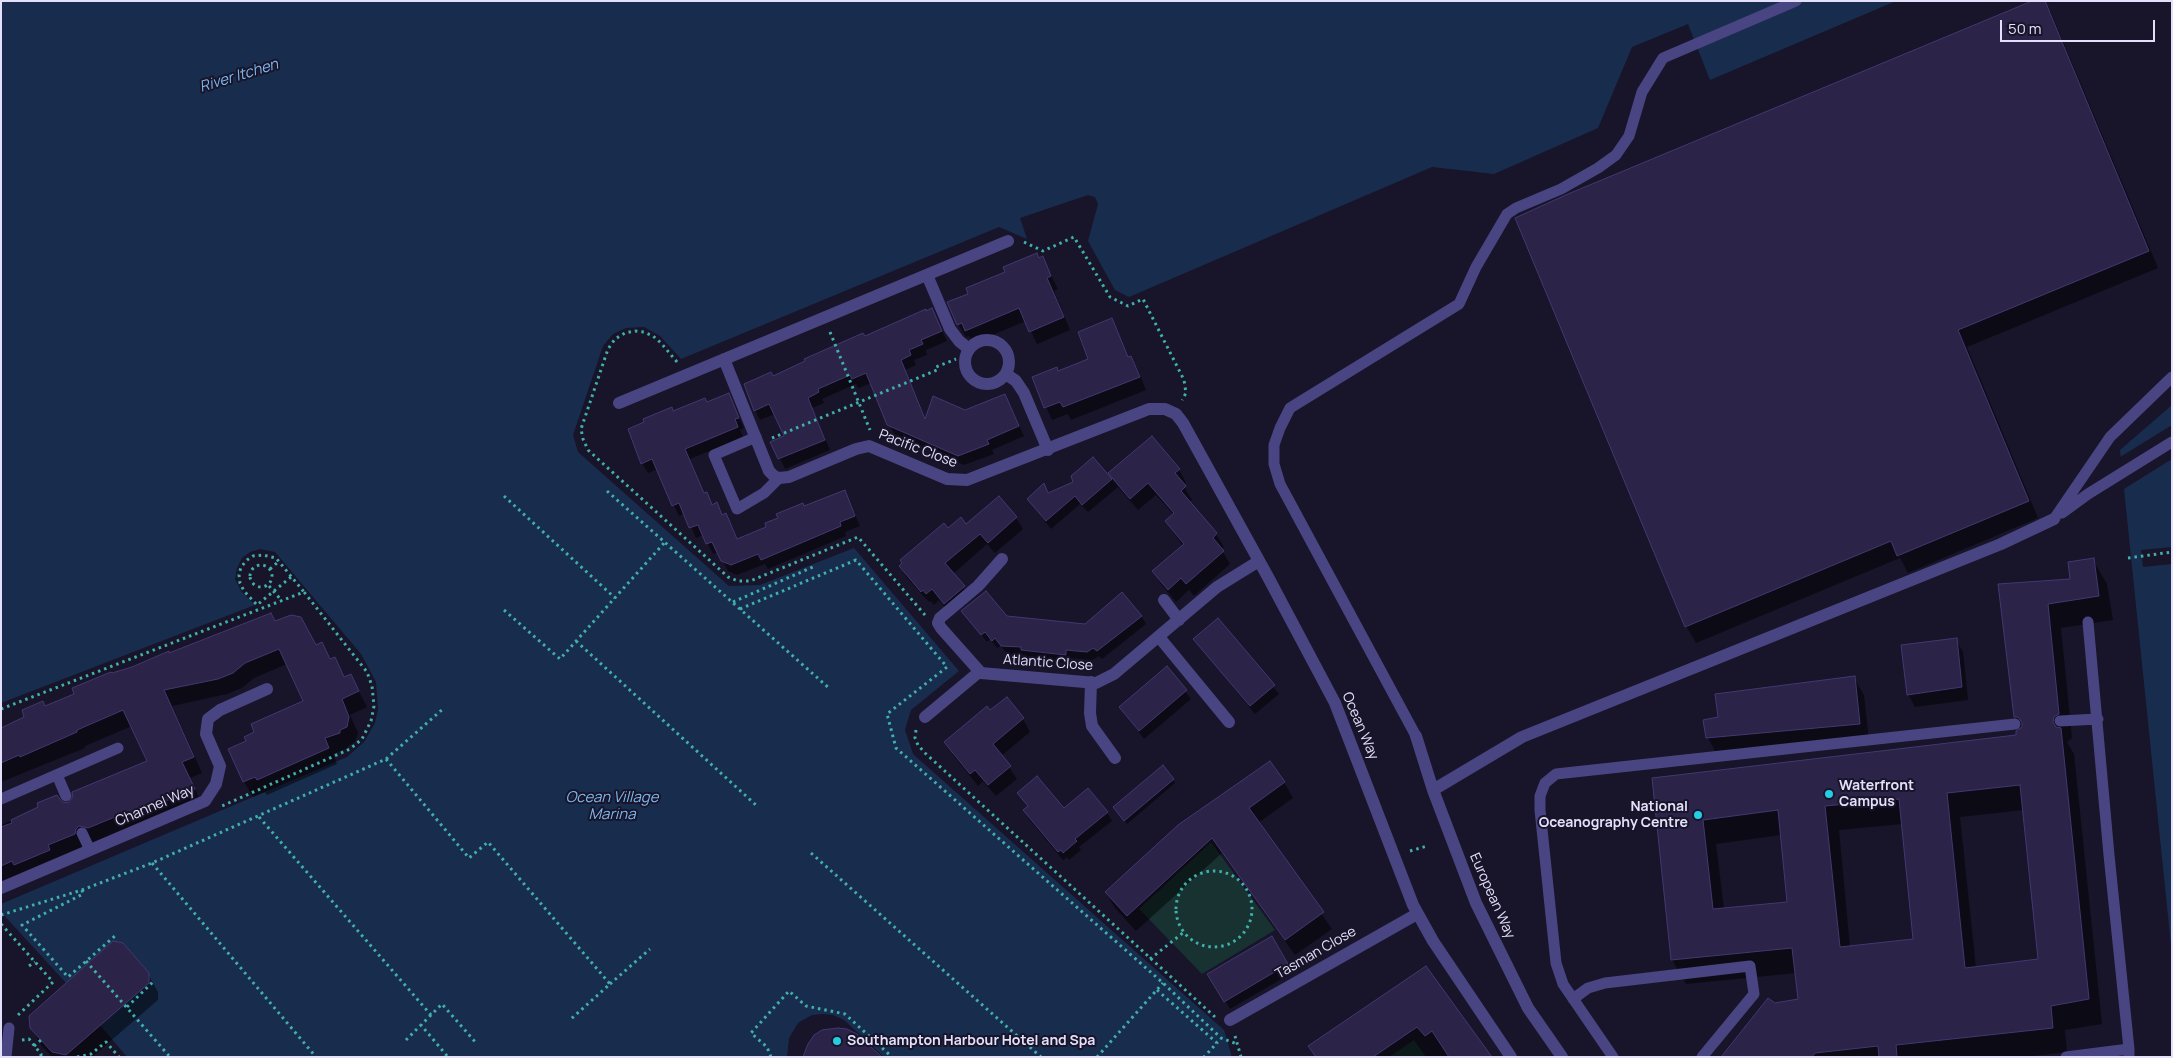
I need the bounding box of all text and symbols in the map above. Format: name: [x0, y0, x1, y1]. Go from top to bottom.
scale bar: [2003, 10, 2158, 42]
text: 50 m: [2008, 18, 2042, 39]
water label: River Itchen: [197, 56, 281, 96]
street label: Pacific Close: [876, 426, 960, 472]
street label: Atlantic Close: [1003, 651, 1093, 675]
street label: Ocean Way: [1338, 690, 1382, 762]
place label: Waterfront Campus: [1839, 778, 1914, 810]
street label: Channel Way: [113, 782, 197, 830]
marker: Waterfront Campus: [1823, 788, 1835, 800]
water label: Ocean Village Marina: [565, 789, 659, 824]
place label: National Oceanography Centre: [1539, 799, 1688, 832]
marker: National Oceanography Centre: [1692, 809, 1704, 821]
street label: European Way: [1466, 851, 1518, 941]
street label: Tasman Close: [1273, 923, 1359, 983]
place label: Southampton Harbour Hotel and Spa: [847, 1033, 1095, 1049]
marker: Southampton Harbour Hotel and Spa: [831, 1035, 843, 1047]

